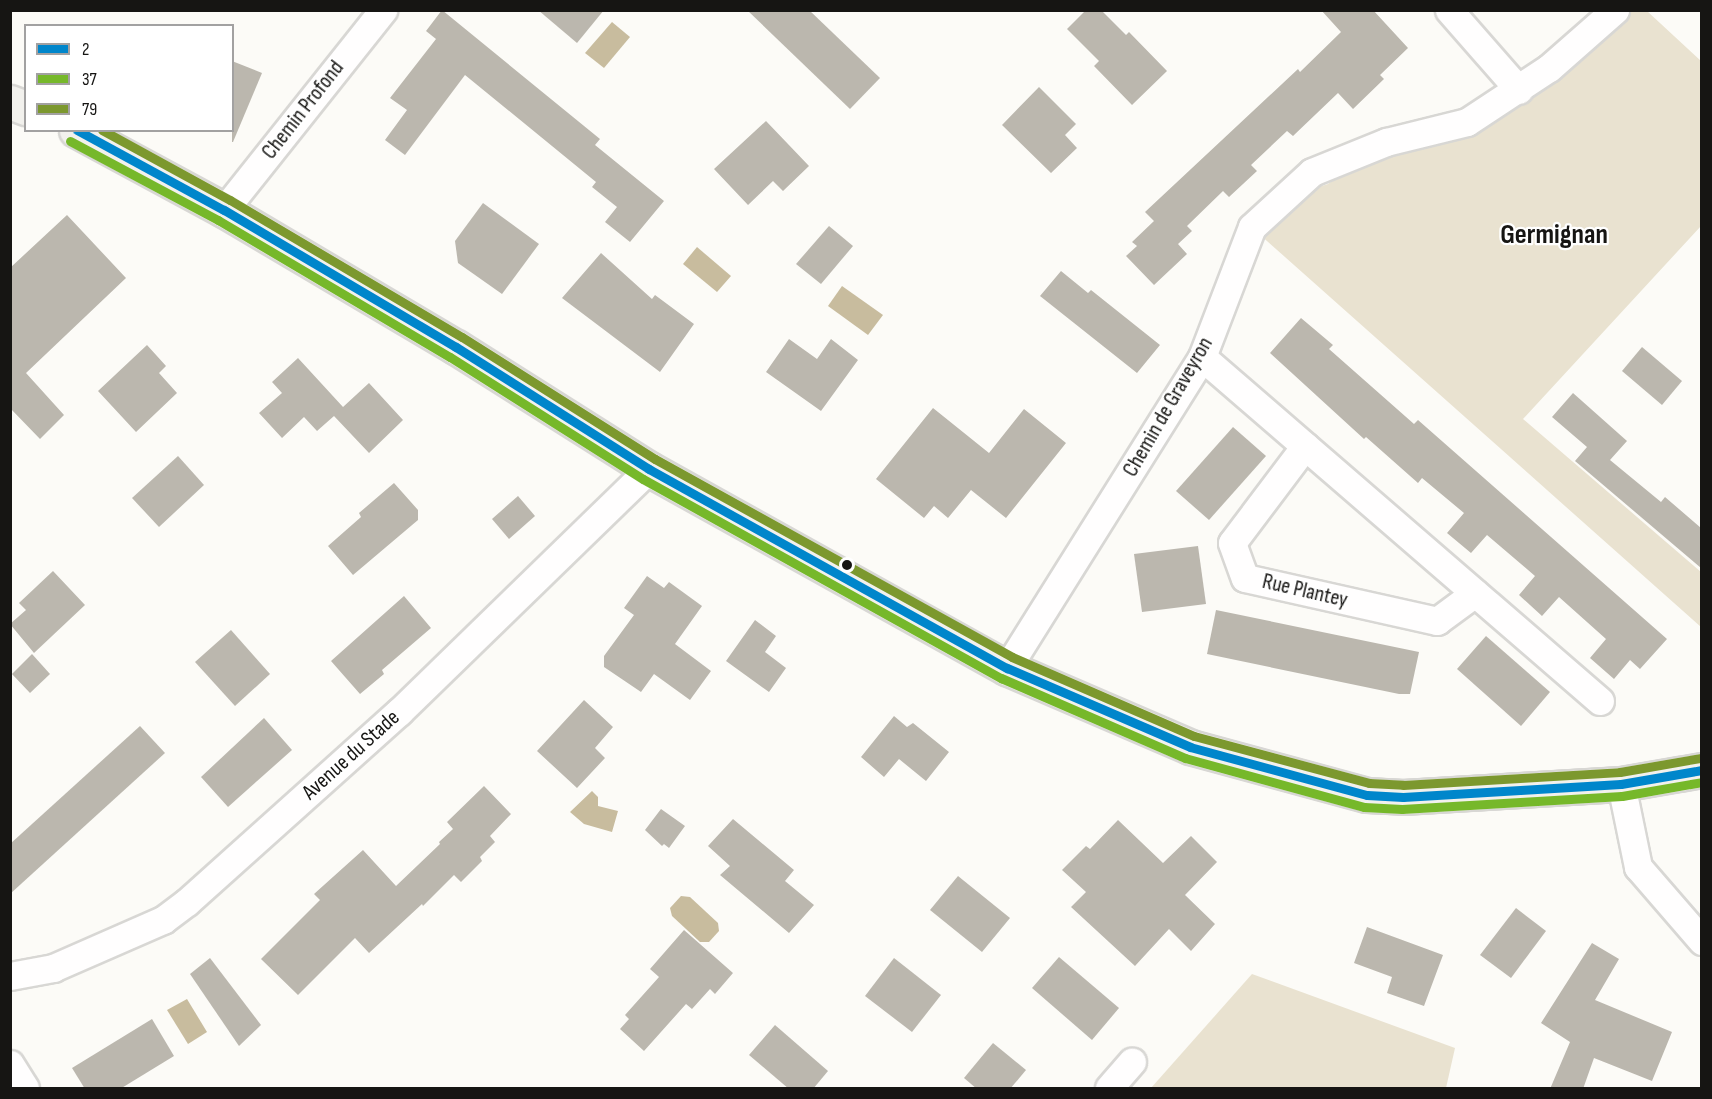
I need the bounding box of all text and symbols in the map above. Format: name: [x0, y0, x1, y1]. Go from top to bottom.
legend: [24, 24, 234, 132]
text: 2: [82, 39, 89, 60]
street label: Chemin Profond: [256, 55, 350, 165]
text: 37: [82, 69, 97, 90]
text: 79: [82, 99, 97, 120]
district label: Germignan: [1500, 218, 1608, 252]
street label: Chemin de Graveyron: [1117, 332, 1219, 482]
unlabelled marker: [841, 559, 853, 571]
street label: Rue Plantey: [1260, 568, 1350, 614]
street label: Avenue du Stade: [297, 704, 405, 806]

